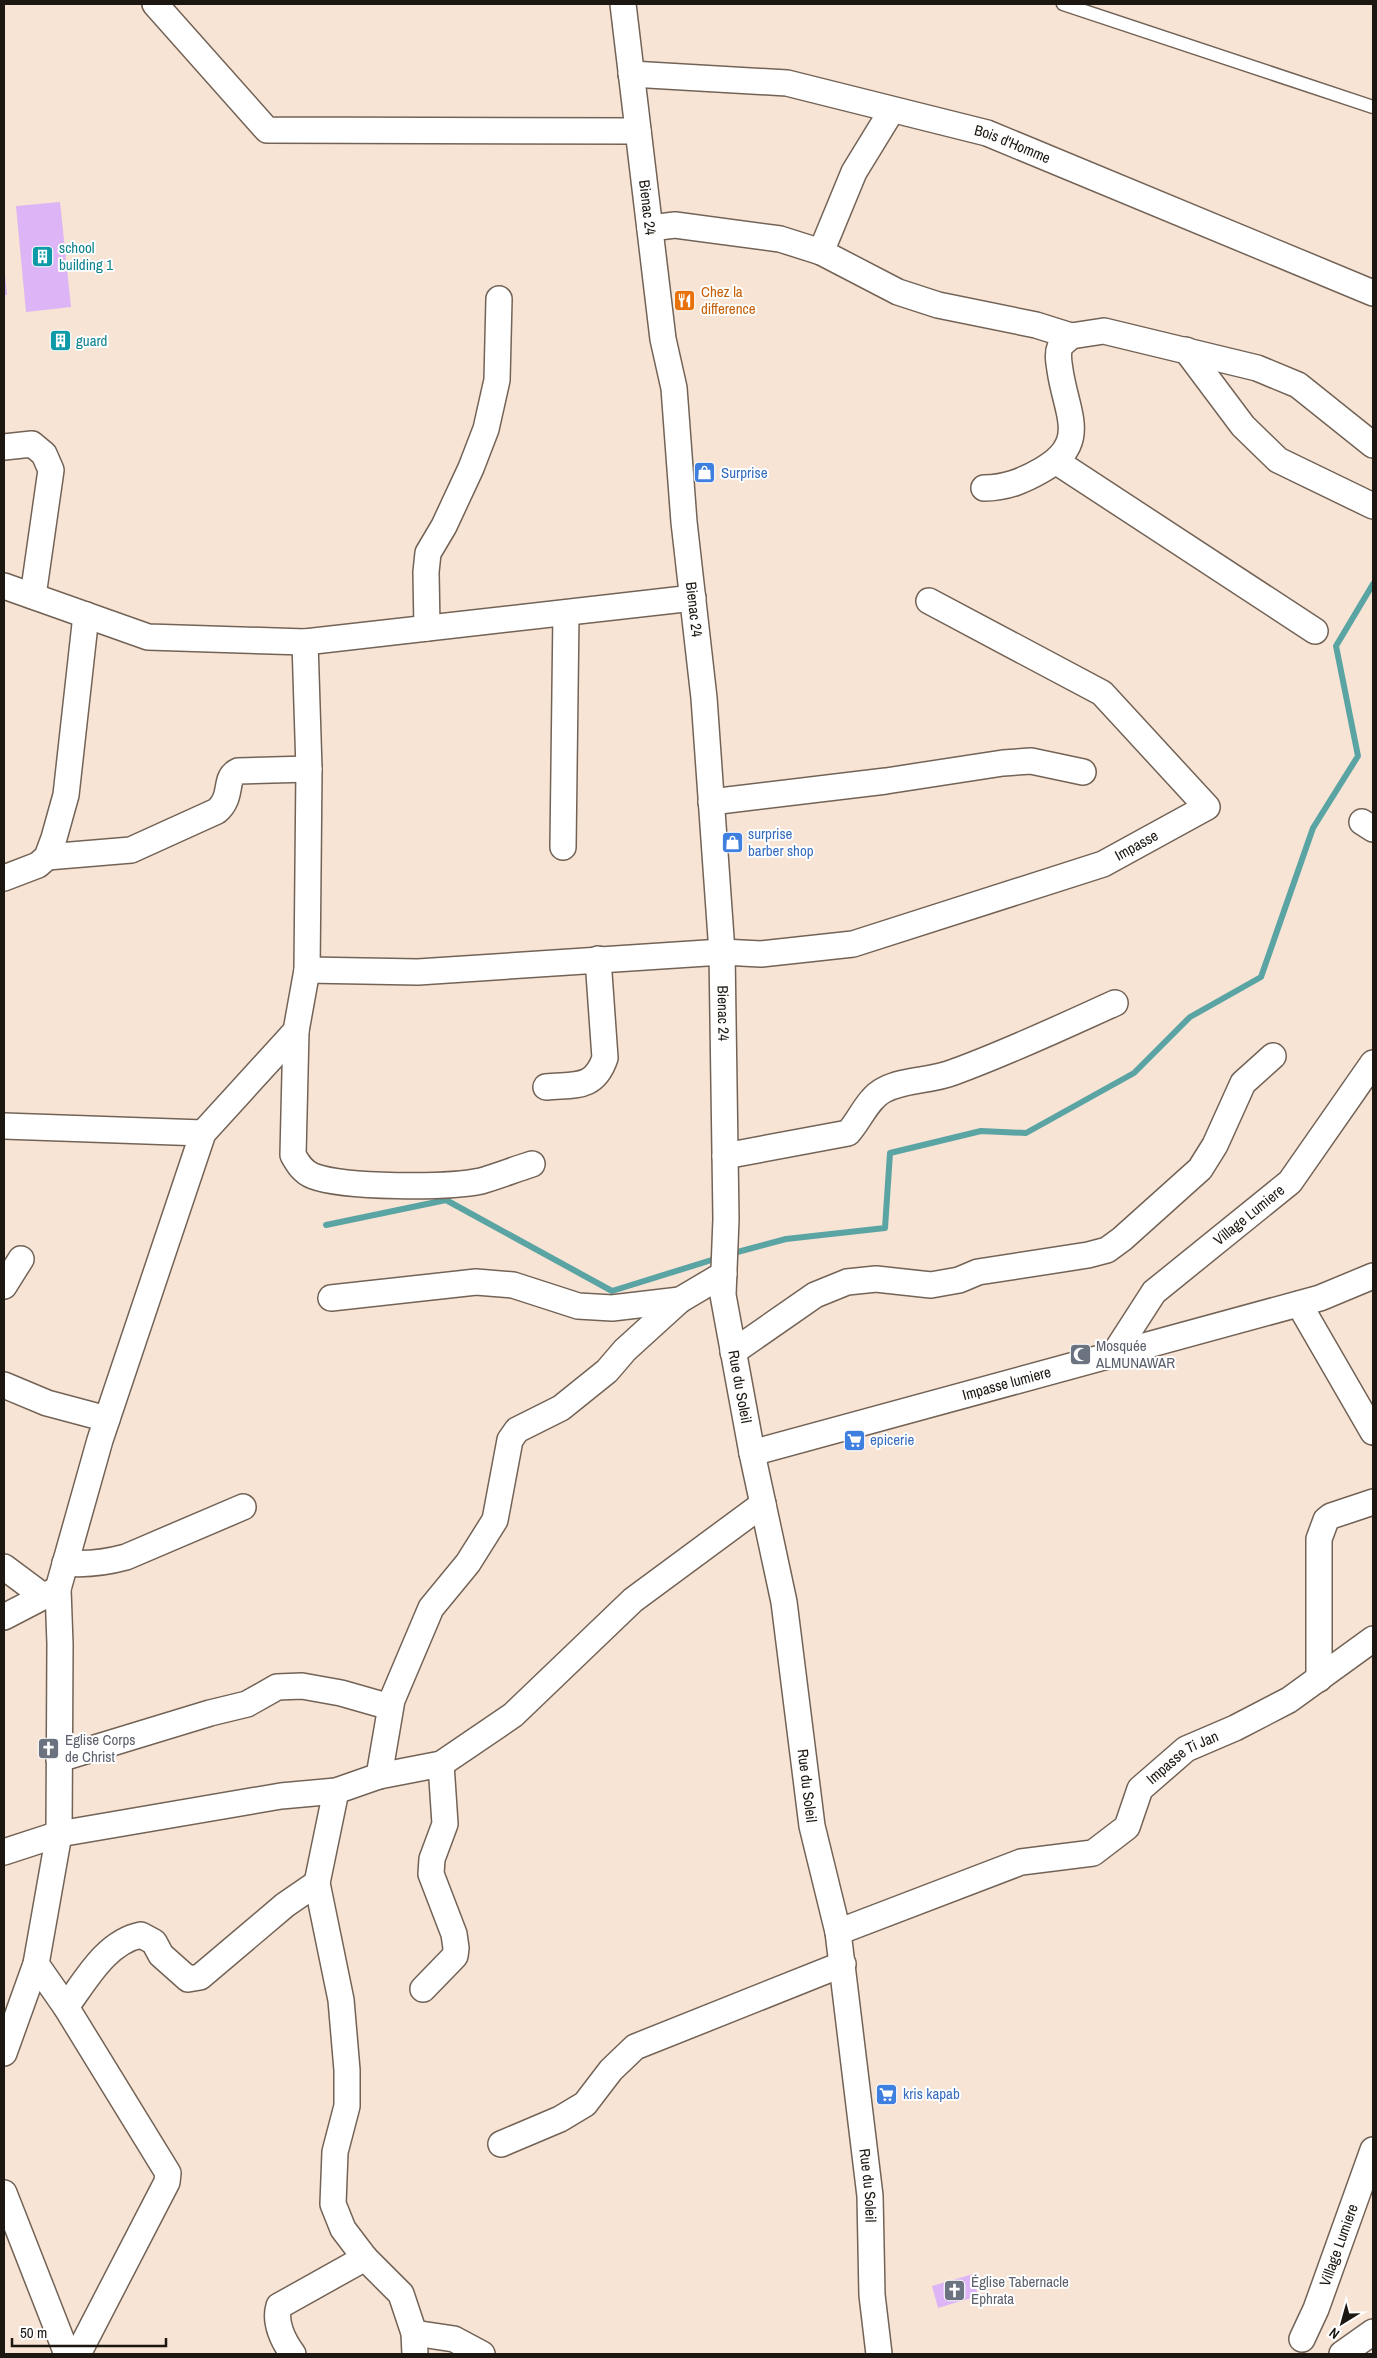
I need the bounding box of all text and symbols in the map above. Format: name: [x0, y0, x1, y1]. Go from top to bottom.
street label: Bois d'Homme: [972, 119, 1054, 168]
street label: Bienac 24: [634, 179, 662, 236]
place label: school building 1: [59, 237, 113, 275]
building icon: school building 1: [31, 245, 55, 269]
place label: Chez la difference: [701, 281, 756, 319]
restaurant icon: Chez la difference: [673, 289, 697, 313]
building icon: guard: [48, 329, 72, 353]
place label: guard: [76, 330, 107, 351]
shop icon: Surprise: [693, 461, 717, 485]
place label: Surprise: [721, 462, 768, 483]
street label: Bienac 24: [681, 581, 708, 638]
place label: surprise barber shop: [748, 823, 814, 861]
street label: Impasse: [1111, 825, 1162, 866]
shop icon: surprise barber shop: [720, 831, 744, 855]
street label: Bienac 24: [713, 985, 734, 1041]
street label: Village Lumiere: [1209, 1179, 1289, 1250]
place label: Mosquée ALMUNAWAR: [1095, 1335, 1175, 1373]
mosque icon: Mosquée ALMUNAWAR: [1068, 1343, 1092, 1367]
street label: Rue du Soleil: [723, 1348, 757, 1425]
street label: Impasse lumiere: [960, 1361, 1053, 1405]
supermarket icon: epicerie: [842, 1428, 866, 1452]
place label: epicerie: [870, 1429, 915, 1450]
street label: Impasse Ti Jan: [1142, 1725, 1222, 1789]
place label: Eglise Corps de Christ: [65, 1729, 135, 1767]
church icon: Eglise Corps de Christ: [37, 1737, 61, 1761]
street label: Rue du Soleil: [792, 1748, 822, 1824]
supermarket icon: kris kapab: [875, 2082, 899, 2106]
place label: kris kapab: [903, 2083, 960, 2104]
street label: Rue du Soleil: [854, 2147, 882, 2222]
street label: Village Lumiere: [1314, 2201, 1363, 2289]
place label: Église Tabernacle Ephrata: [971, 2271, 1069, 2309]
church icon: Église Tabernacle Ephrata: [943, 2279, 967, 2303]
north arrow: [1317, 2298, 1367, 2348]
scale bar: [12, 2316, 166, 2348]
text: 50 m: [20, 2322, 47, 2343]
text: N: [1325, 2324, 1343, 2343]

